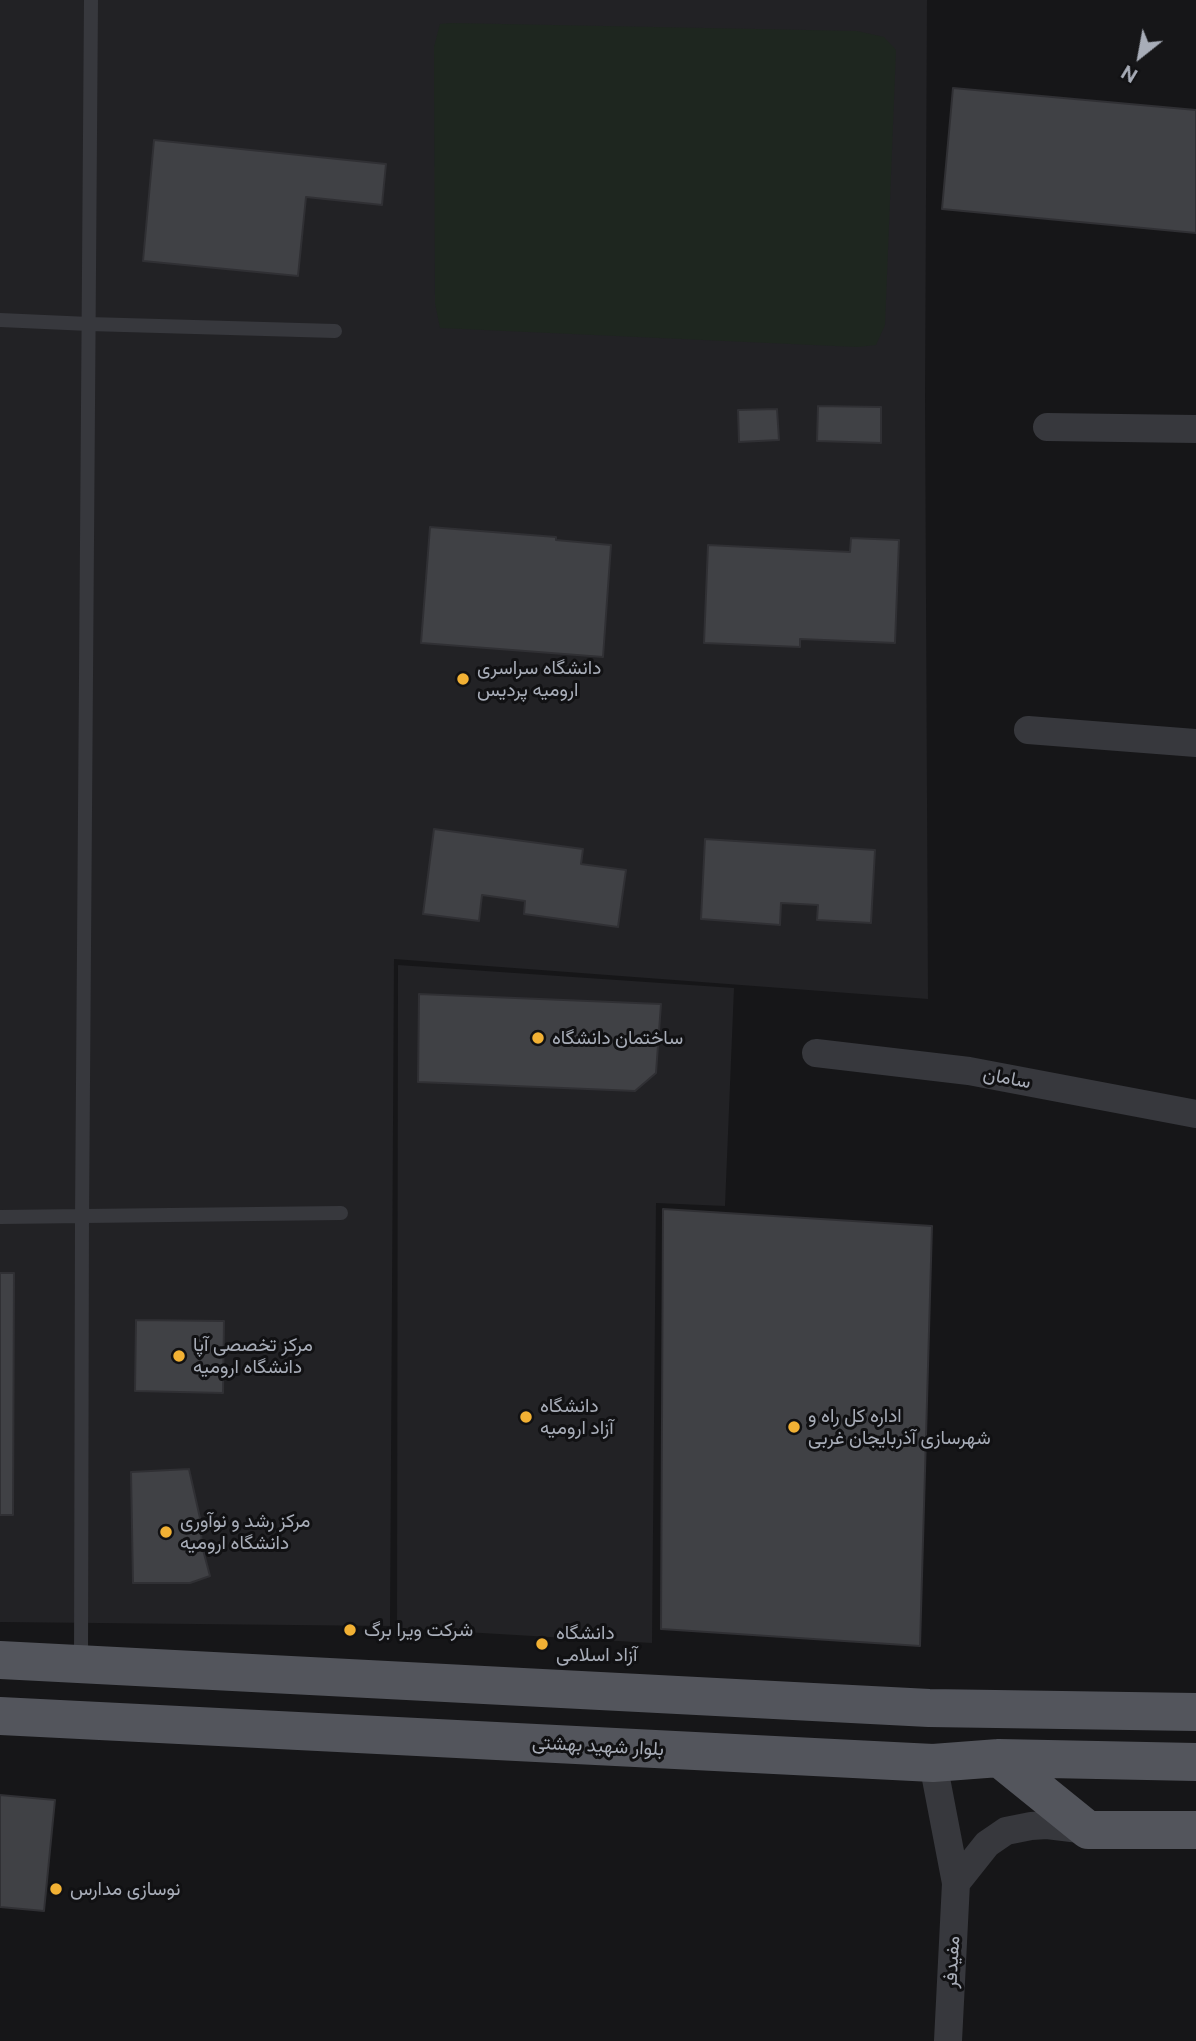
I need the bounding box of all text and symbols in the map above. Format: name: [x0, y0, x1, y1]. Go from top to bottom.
north arrow: [1105, 21, 1175, 91]
text: N: [1117, 61, 1141, 87]
place label: دانشگاه سراسری ارومیه پردیس: [477, 657, 601, 701]
marker: دانشگاه سراسری ارومیه پردیس: [455, 671, 471, 687]
place label: ساختمان دانشگاه: [552, 1027, 683, 1049]
marker: ساختمان دانشگاه: [530, 1030, 546, 1046]
street label: سامان: [981, 1062, 1033, 1094]
place label: مرکز تخصصی آپا دانشگاه ارومیه: [193, 1334, 313, 1378]
marker: مرکز تخصصی آپا دانشگاه ارومیه: [171, 1348, 187, 1364]
place label: دانشگاه آزاد ارومیه: [540, 1395, 614, 1439]
place label: اداره کل راه و شهرسازی آذربایجان غربی: [808, 1405, 991, 1449]
marker: دانشگاه آزاد ارومیه: [518, 1409, 534, 1425]
marker: اداره کل راه و شهرسازی آذربایجان غربی: [786, 1419, 802, 1435]
place label: مرکز رشد و نوآوری دانشگاه ارومیه: [180, 1510, 311, 1554]
marker: مرکز رشد و نوآوری دانشگاه ارومیه: [158, 1524, 174, 1540]
place label: شرکت ویرا برگ: [364, 1619, 473, 1641]
marker: شرکت ویرا برگ: [342, 1622, 358, 1638]
place label: دانشگاه آزاد اسلامی: [556, 1622, 637, 1666]
marker: دانشگاه آزاد اسلامی: [534, 1636, 550, 1652]
street label: بلوار شهید بهشتی: [532, 1731, 664, 1761]
place label: نوسازی مدارس: [70, 1878, 180, 1900]
marker: نوسازی مدارس: [48, 1881, 64, 1897]
street label: مفیدفر: [939, 1935, 965, 1989]

